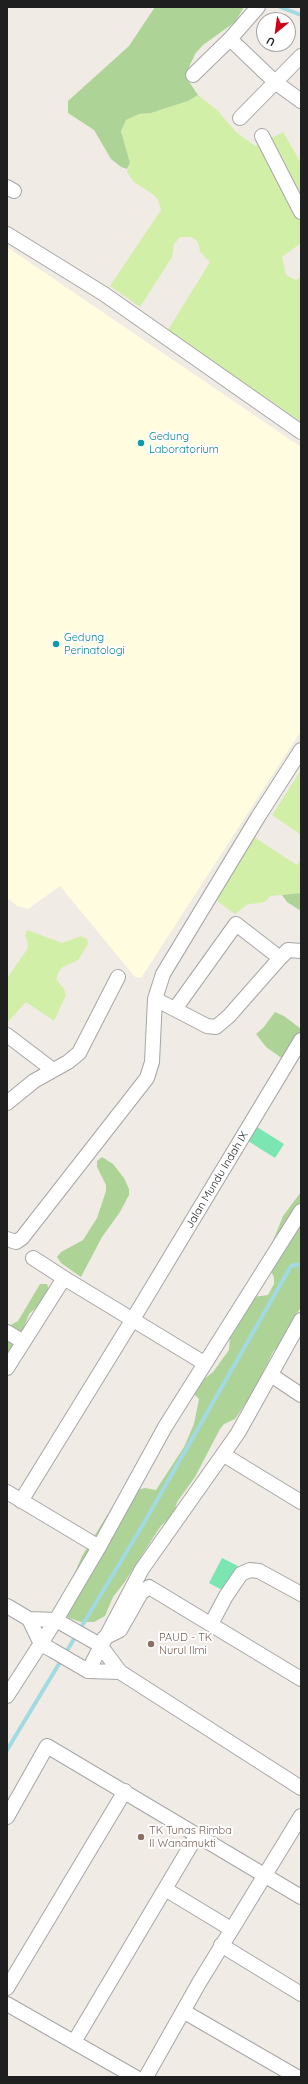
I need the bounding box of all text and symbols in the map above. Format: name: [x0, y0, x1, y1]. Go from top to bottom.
north arrow: [256, 12, 296, 52]
text: U: [264, 34, 277, 50]
place label: Gedung Laboratorium: [149, 430, 219, 456]
marker: Gedung Laboratorium: [136, 438, 146, 448]
place label: Gedung Perinatologi: [64, 631, 125, 657]
marker: Gedung Perinatologi: [51, 639, 61, 649]
street label: Jalan Mundu Indah IX: [183, 1129, 251, 1231]
place label: PAUD - TK Nurul Ilmi: [159, 1631, 212, 1657]
marker: PAUD - TK Nurul Ilmi: [146, 1639, 156, 1649]
place label: TK Tunas Rimba II Wanamukti: [149, 1824, 232, 1850]
marker: TK Tunas Rimba II Wanamukti: [136, 1832, 146, 1842]

